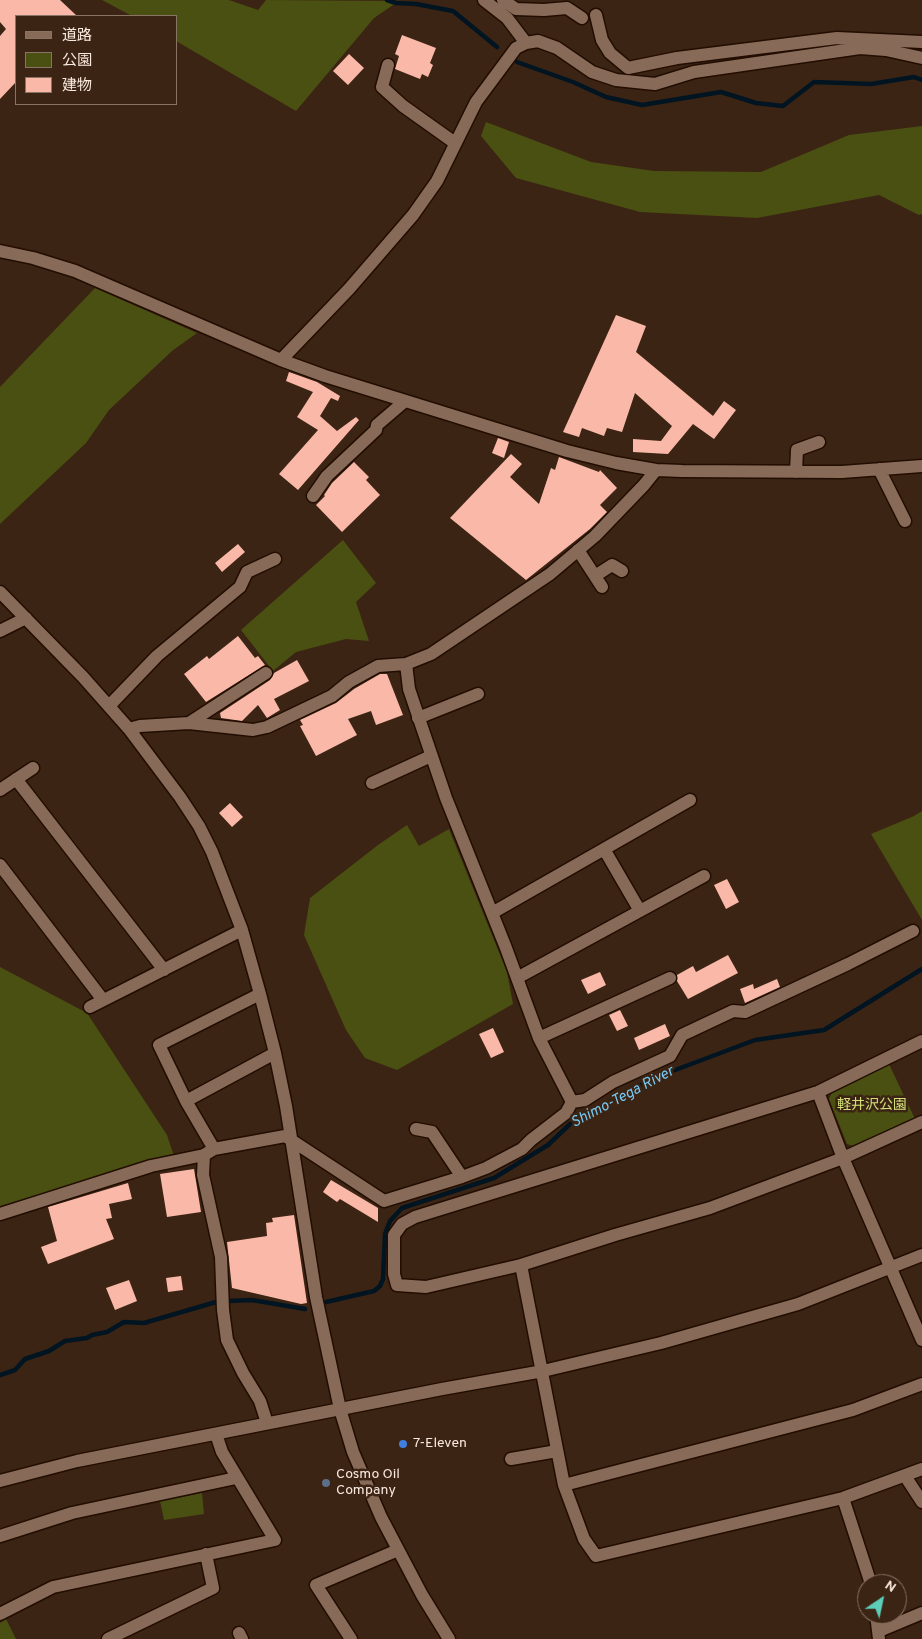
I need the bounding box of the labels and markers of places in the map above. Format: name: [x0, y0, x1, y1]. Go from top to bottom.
place label: 7-Eleven: [413, 1436, 467, 1452]
marker: 7-Eleven: [397, 1438, 409, 1450]
place label: Cosmo Oil Company: [336, 1467, 400, 1500]
marker: Cosmo Oil Company: [320, 1477, 332, 1489]

